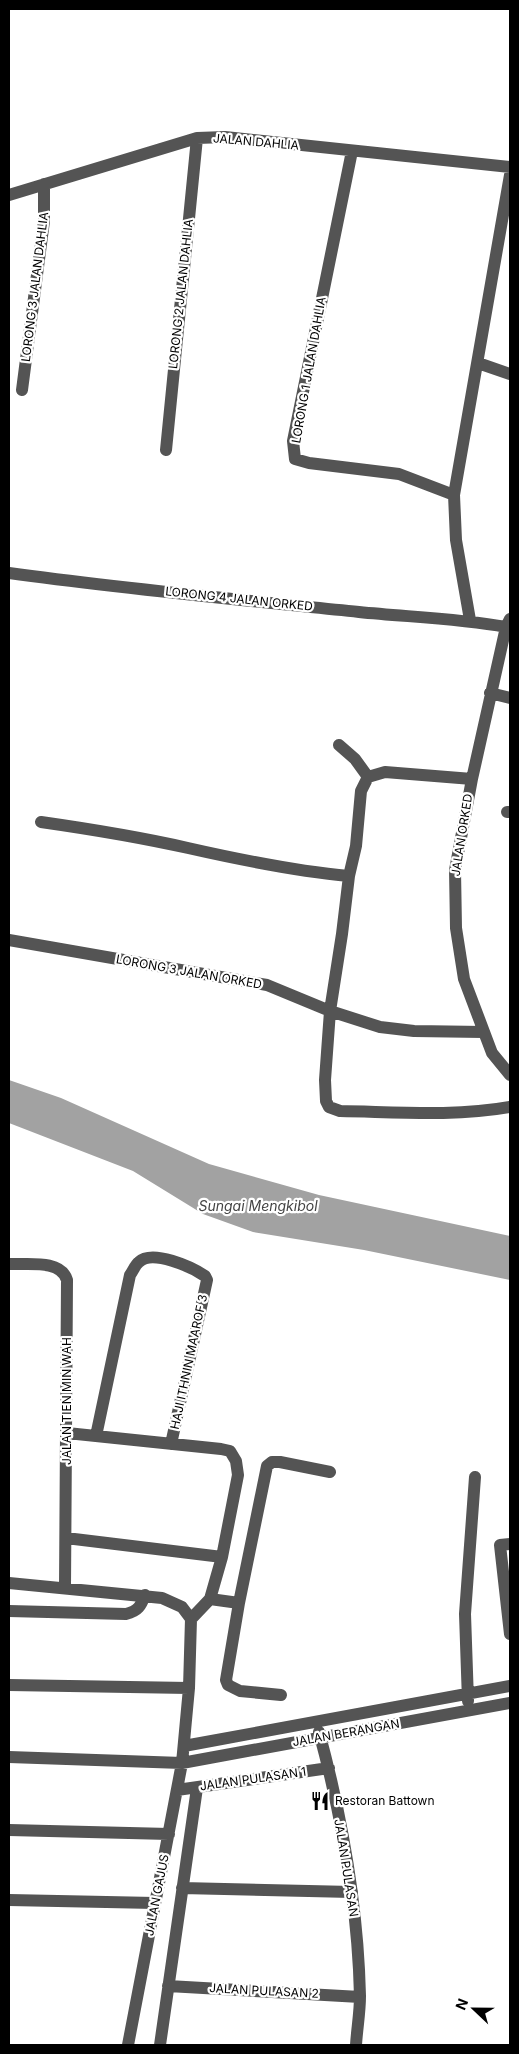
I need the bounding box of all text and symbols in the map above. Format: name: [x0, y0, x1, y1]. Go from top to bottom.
street label: JALAN DAHLIA: [212, 130, 300, 153]
street label: LORONG 3 JALAN DAHLIA: [18, 211, 51, 363]
street label: LORONG 2 JALAN DAHLIA: [165, 218, 196, 370]
street label: LORONG 1 JALAN DAHLIA: [288, 296, 329, 444]
street label: LORONG 4 JALAN ORKED: [165, 583, 314, 614]
street label: JALAN ORKED: [448, 793, 475, 877]
street label: LORONG 3 JALAN ORKED: [115, 951, 263, 992]
water label: Sungai Mengkibol: [198, 1197, 318, 1214]
street label: HAJI ITHNIN MAAROF 3: [167, 1293, 210, 1431]
street label: JALAN TIEN MIN WAH: [59, 1337, 74, 1465]
street label: JALAN BERANGAN: [291, 1716, 401, 1749]
street label: JALAN PULASAN 1: [199, 1764, 307, 1793]
restaurant icon: Restoran Battown: [309, 1790, 331, 1812]
place label: Restoran Battown: [335, 1793, 435, 1808]
street label: JALAN PULASAN: [331, 1818, 362, 1918]
street label: JALAN GAJUS: [141, 1853, 172, 1937]
street label: JALAN PULASAN 2: [209, 1980, 319, 2001]
north arrow: [449, 1984, 499, 2034]
text: N: [452, 1996, 471, 2012]

